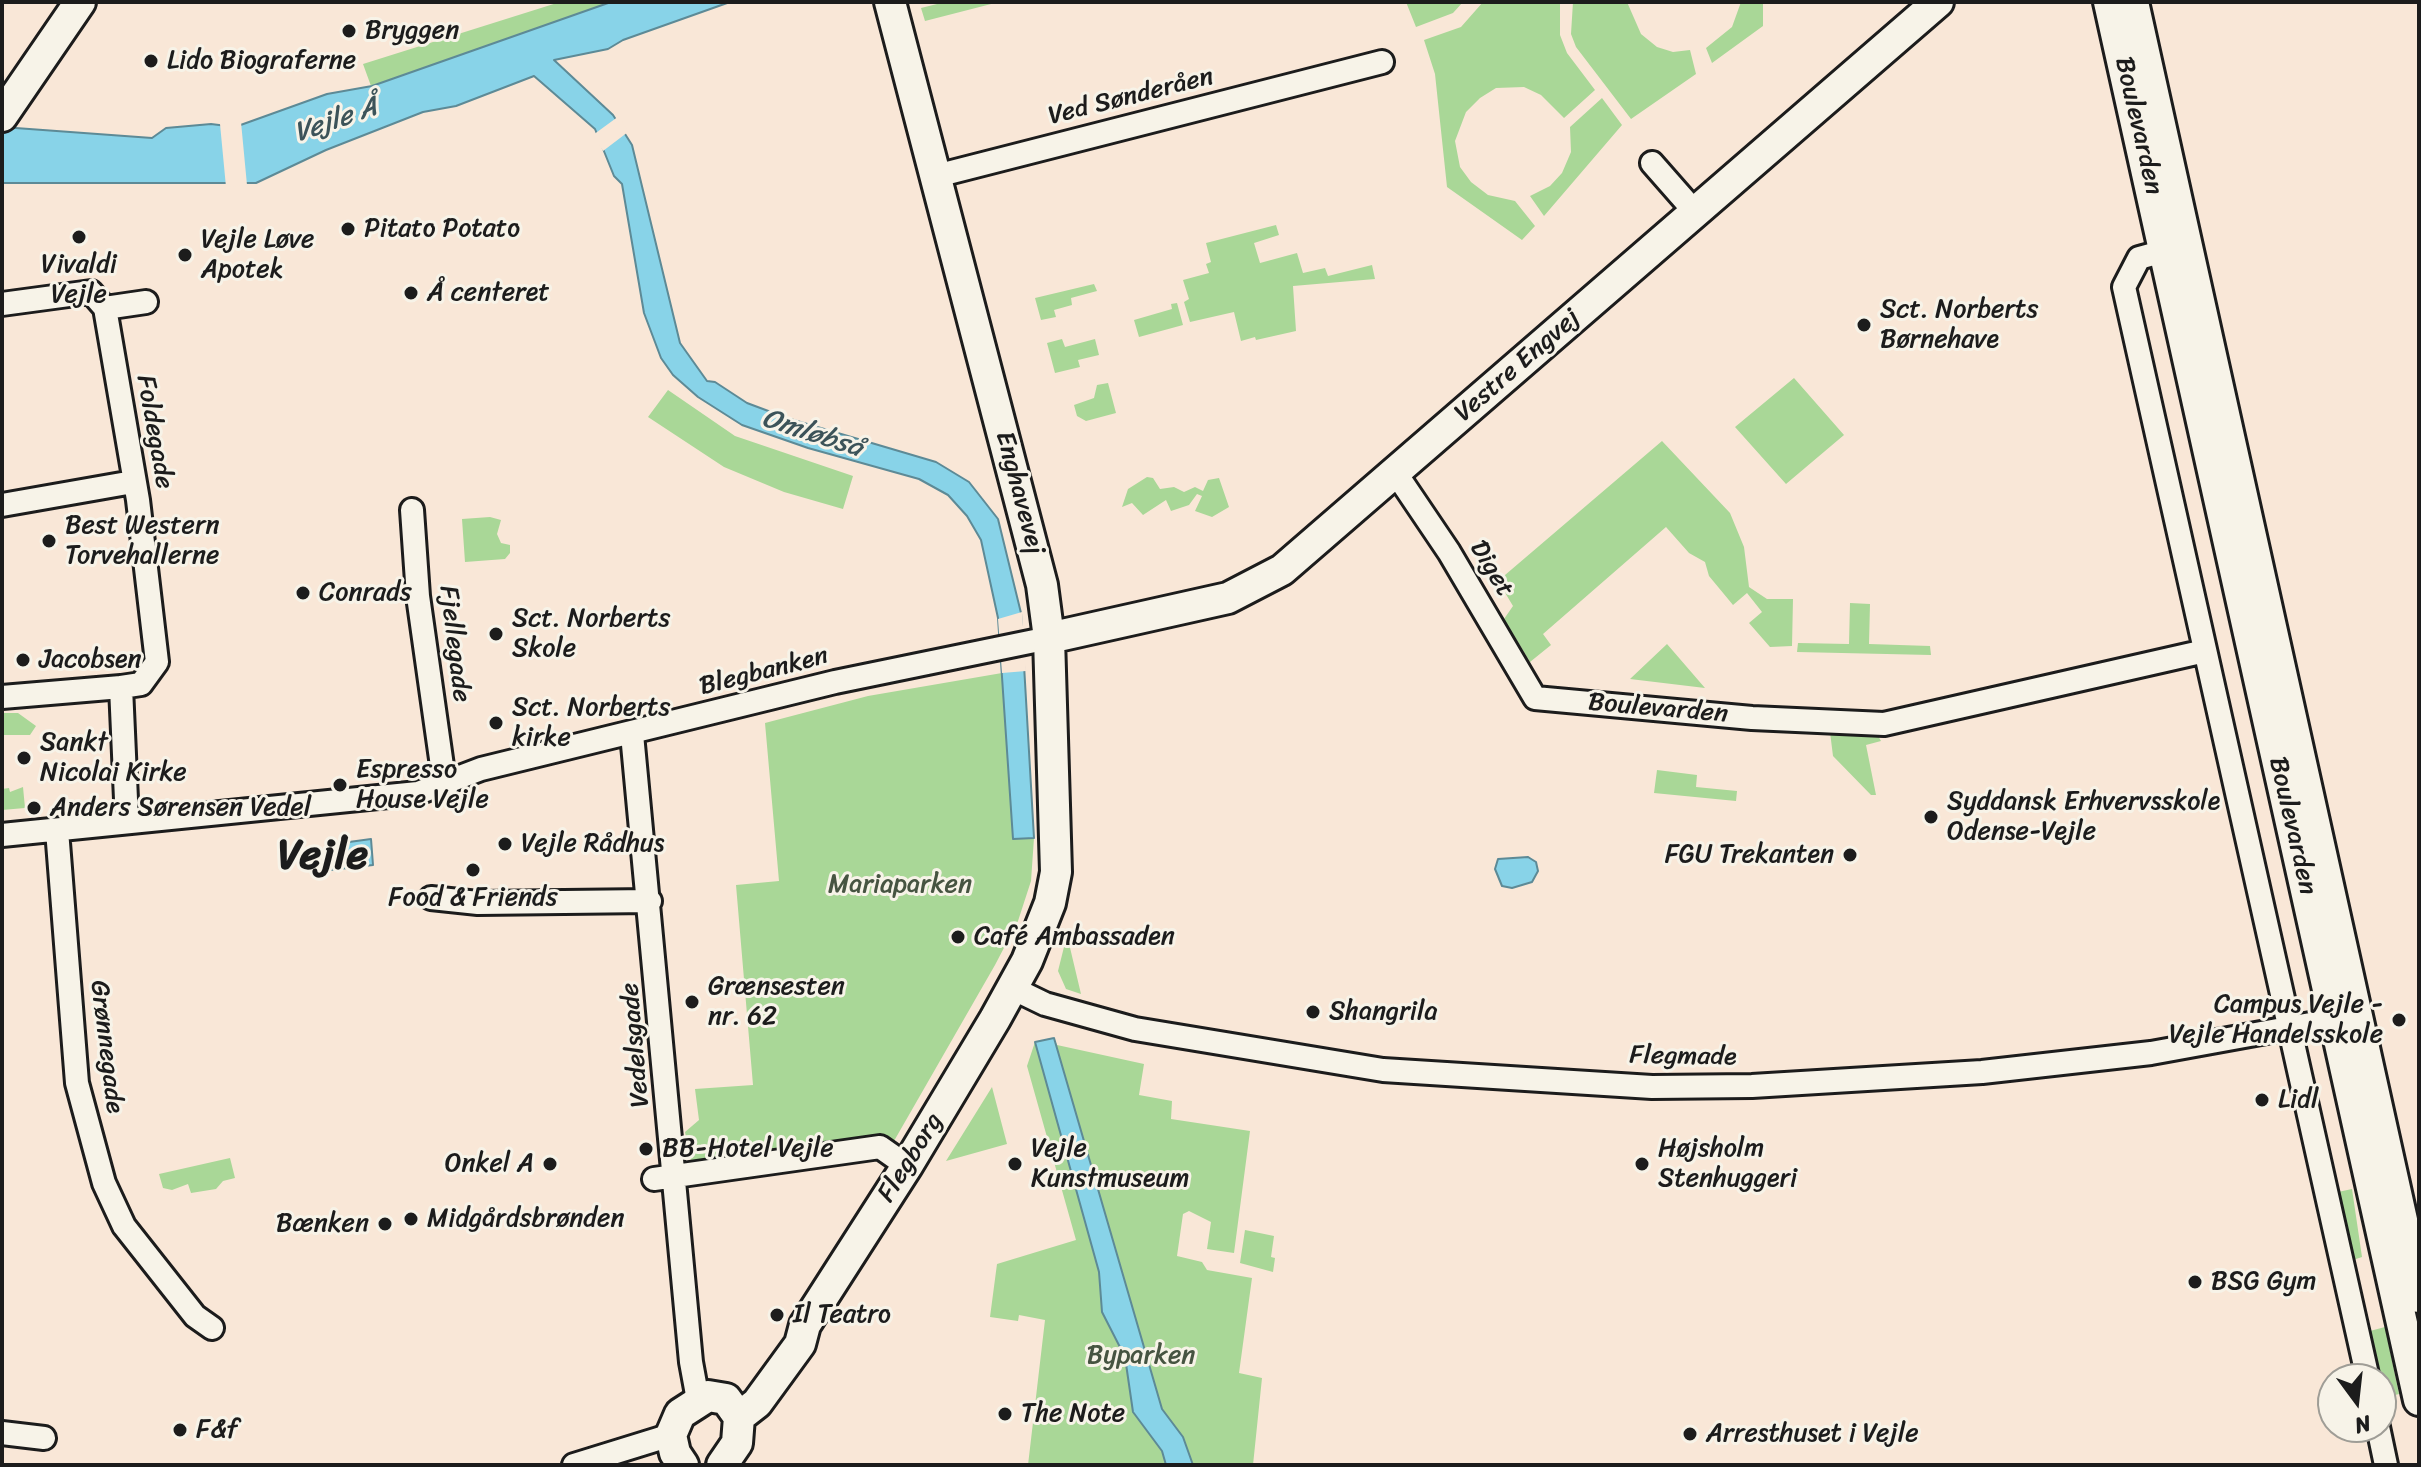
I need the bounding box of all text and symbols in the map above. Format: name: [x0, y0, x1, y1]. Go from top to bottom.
place label: Bryggen: [365, 15, 459, 47]
marker: Bryggen: [340, 22, 358, 40]
place label: Lido Biograferne: [167, 45, 356, 77]
marker: Lido Biograferne: [142, 52, 160, 70]
street label: Boulevarden: [2107, 54, 2169, 198]
street label: Ved Sønderåen: [1045, 61, 1217, 133]
water label: Vejle Å: [290, 91, 382, 151]
place label: Pitato Potato: [364, 213, 520, 245]
marker: Pitato Potato: [339, 220, 357, 238]
place label: Vejle Løve Apotek: [201, 224, 314, 286]
marker: Vivaldi Vejle: [70, 228, 88, 246]
marker: Vejle Løve Apotek: [176, 246, 194, 264]
place label: Vivaldi Vejle: [41, 249, 117, 310]
place label: Å centeret: [427, 277, 550, 309]
marker: Å centeret: [402, 284, 420, 302]
place label: Sct. Norberts Børnehave: [1880, 294, 2038, 356]
street label: Vestre Engvej: [1449, 303, 1587, 429]
marker: Sct. Norberts Børnehave: [1855, 316, 1873, 334]
street label: Foldegade: [129, 373, 179, 491]
water label: Omløbså: [757, 402, 867, 466]
street label: Enghavevej: [988, 428, 1050, 558]
place label: Best Western Torvehallerne: [65, 510, 220, 572]
marker: Best Western Torvehallerne: [40, 532, 58, 550]
street label: Diget: [1462, 535, 1520, 603]
place label: Conrads: [319, 577, 412, 609]
marker: Conrads: [294, 584, 312, 602]
street label: Fjellegade: [431, 584, 477, 704]
place label: Sct. Norberts Skole: [512, 603, 670, 664]
marker: Sct. Norberts Skole: [487, 625, 505, 643]
street label: Blegbanken: [696, 641, 832, 703]
place label: Jacobsen: [39, 644, 142, 676]
marker: Jacobsen: [14, 651, 32, 669]
street label: Boulevarden: [1587, 687, 1729, 731]
place label: Sct. Norberts kirke: [512, 692, 670, 754]
marker: Sct. Norberts kirke: [487, 714, 505, 732]
place label: Sankt Nicolai Kirke: [40, 727, 187, 788]
marker: Sankt Nicolai Kirke: [15, 749, 33, 767]
place label: Espresso House Vejle: [356, 754, 489, 816]
street label: Boulevarden: [2261, 754, 2323, 898]
marker: Espresso House Vejle: [331, 776, 349, 794]
place label: Syddansk Erhvervsskole Odense-Vejle: [1947, 786, 2220, 848]
place label: Anders Sørensen Vedel: [50, 792, 311, 824]
marker: Anders Sørensen Vedel: [25, 799, 43, 817]
marker: Syddansk Erhvervsskole Odense-Vejle: [1922, 808, 1940, 826]
place label: Vejle Rådhus: [521, 828, 664, 860]
district label: Vejle: [278, 832, 368, 882]
marker: Vejle Rådhus: [496, 835, 514, 853]
place label: FGU Trekanten: [1665, 839, 1834, 871]
marker: FGU Trekanten: [1841, 846, 1859, 864]
marker: Food & Friends: [464, 861, 482, 879]
park label: Mariaparken: [828, 869, 972, 901]
place label: Food & Friends: [388, 882, 558, 914]
place label: Café Ambassaden: [974, 921, 1175, 953]
marker: Café Ambassaden: [949, 928, 967, 946]
place label: Grænsesten nr. 62: [708, 971, 845, 1032]
street label: Grønnegade: [82, 979, 130, 1115]
street label: Vedelsgade: [615, 981, 657, 1109]
place label: Campus Vejle - Vejle Handelsskole: [2169, 989, 2383, 1050]
marker: Grænsesten nr. 62: [683, 993, 701, 1011]
place label: Shangrila: [1329, 996, 1437, 1028]
marker: Shangrila: [1304, 1003, 1322, 1021]
marker: Campus Vejle - Vejle Handelsskole: [2390, 1011, 2408, 1029]
street label: Flegmade: [1629, 1040, 1737, 1074]
place label: Lidl: [2278, 1084, 2318, 1116]
marker: Lidl: [2253, 1091, 2271, 1109]
street label: Flegborg: [872, 1108, 950, 1208]
place label: BB-Hotel Vejle: [662, 1133, 834, 1165]
place label: Vejle Kunstmuseum: [1031, 1133, 1189, 1194]
place label: Højsholm Stenhuggeri: [1658, 1133, 1797, 1194]
marker: BB-Hotel Vejle: [637, 1140, 655, 1158]
place label: Onkel A: [445, 1148, 534, 1180]
marker: Onkel A: [541, 1155, 559, 1173]
marker: Vejle Kunstmuseum: [1006, 1155, 1024, 1173]
marker: Højsholm Stenhuggeri: [1633, 1155, 1651, 1173]
place label: Midgårdsbrønden: [427, 1203, 624, 1235]
place label: Bænken: [276, 1208, 369, 1240]
marker: Midgårdsbrønden: [402, 1210, 420, 1228]
marker: Bænken: [376, 1215, 394, 1233]
place label: BSG Gym: [2211, 1266, 2316, 1298]
marker: BSG Gym: [2186, 1273, 2204, 1291]
place label: Il Teatro: [793, 1299, 891, 1331]
marker: Il Teatro: [768, 1306, 786, 1324]
park label: Byparken: [1087, 1340, 1195, 1372]
north arrow: [2317, 1363, 2397, 1443]
place label: The Note: [1021, 1398, 1125, 1430]
text: N: [2350, 1404, 2375, 1446]
marker: The Note: [996, 1405, 1014, 1423]
place label: F&f: [196, 1414, 238, 1446]
place label: Arresthuset i Vejle: [1706, 1418, 1919, 1450]
marker: F&f: [171, 1421, 189, 1439]
marker: Arresthuset i Vejle: [1681, 1425, 1699, 1443]

